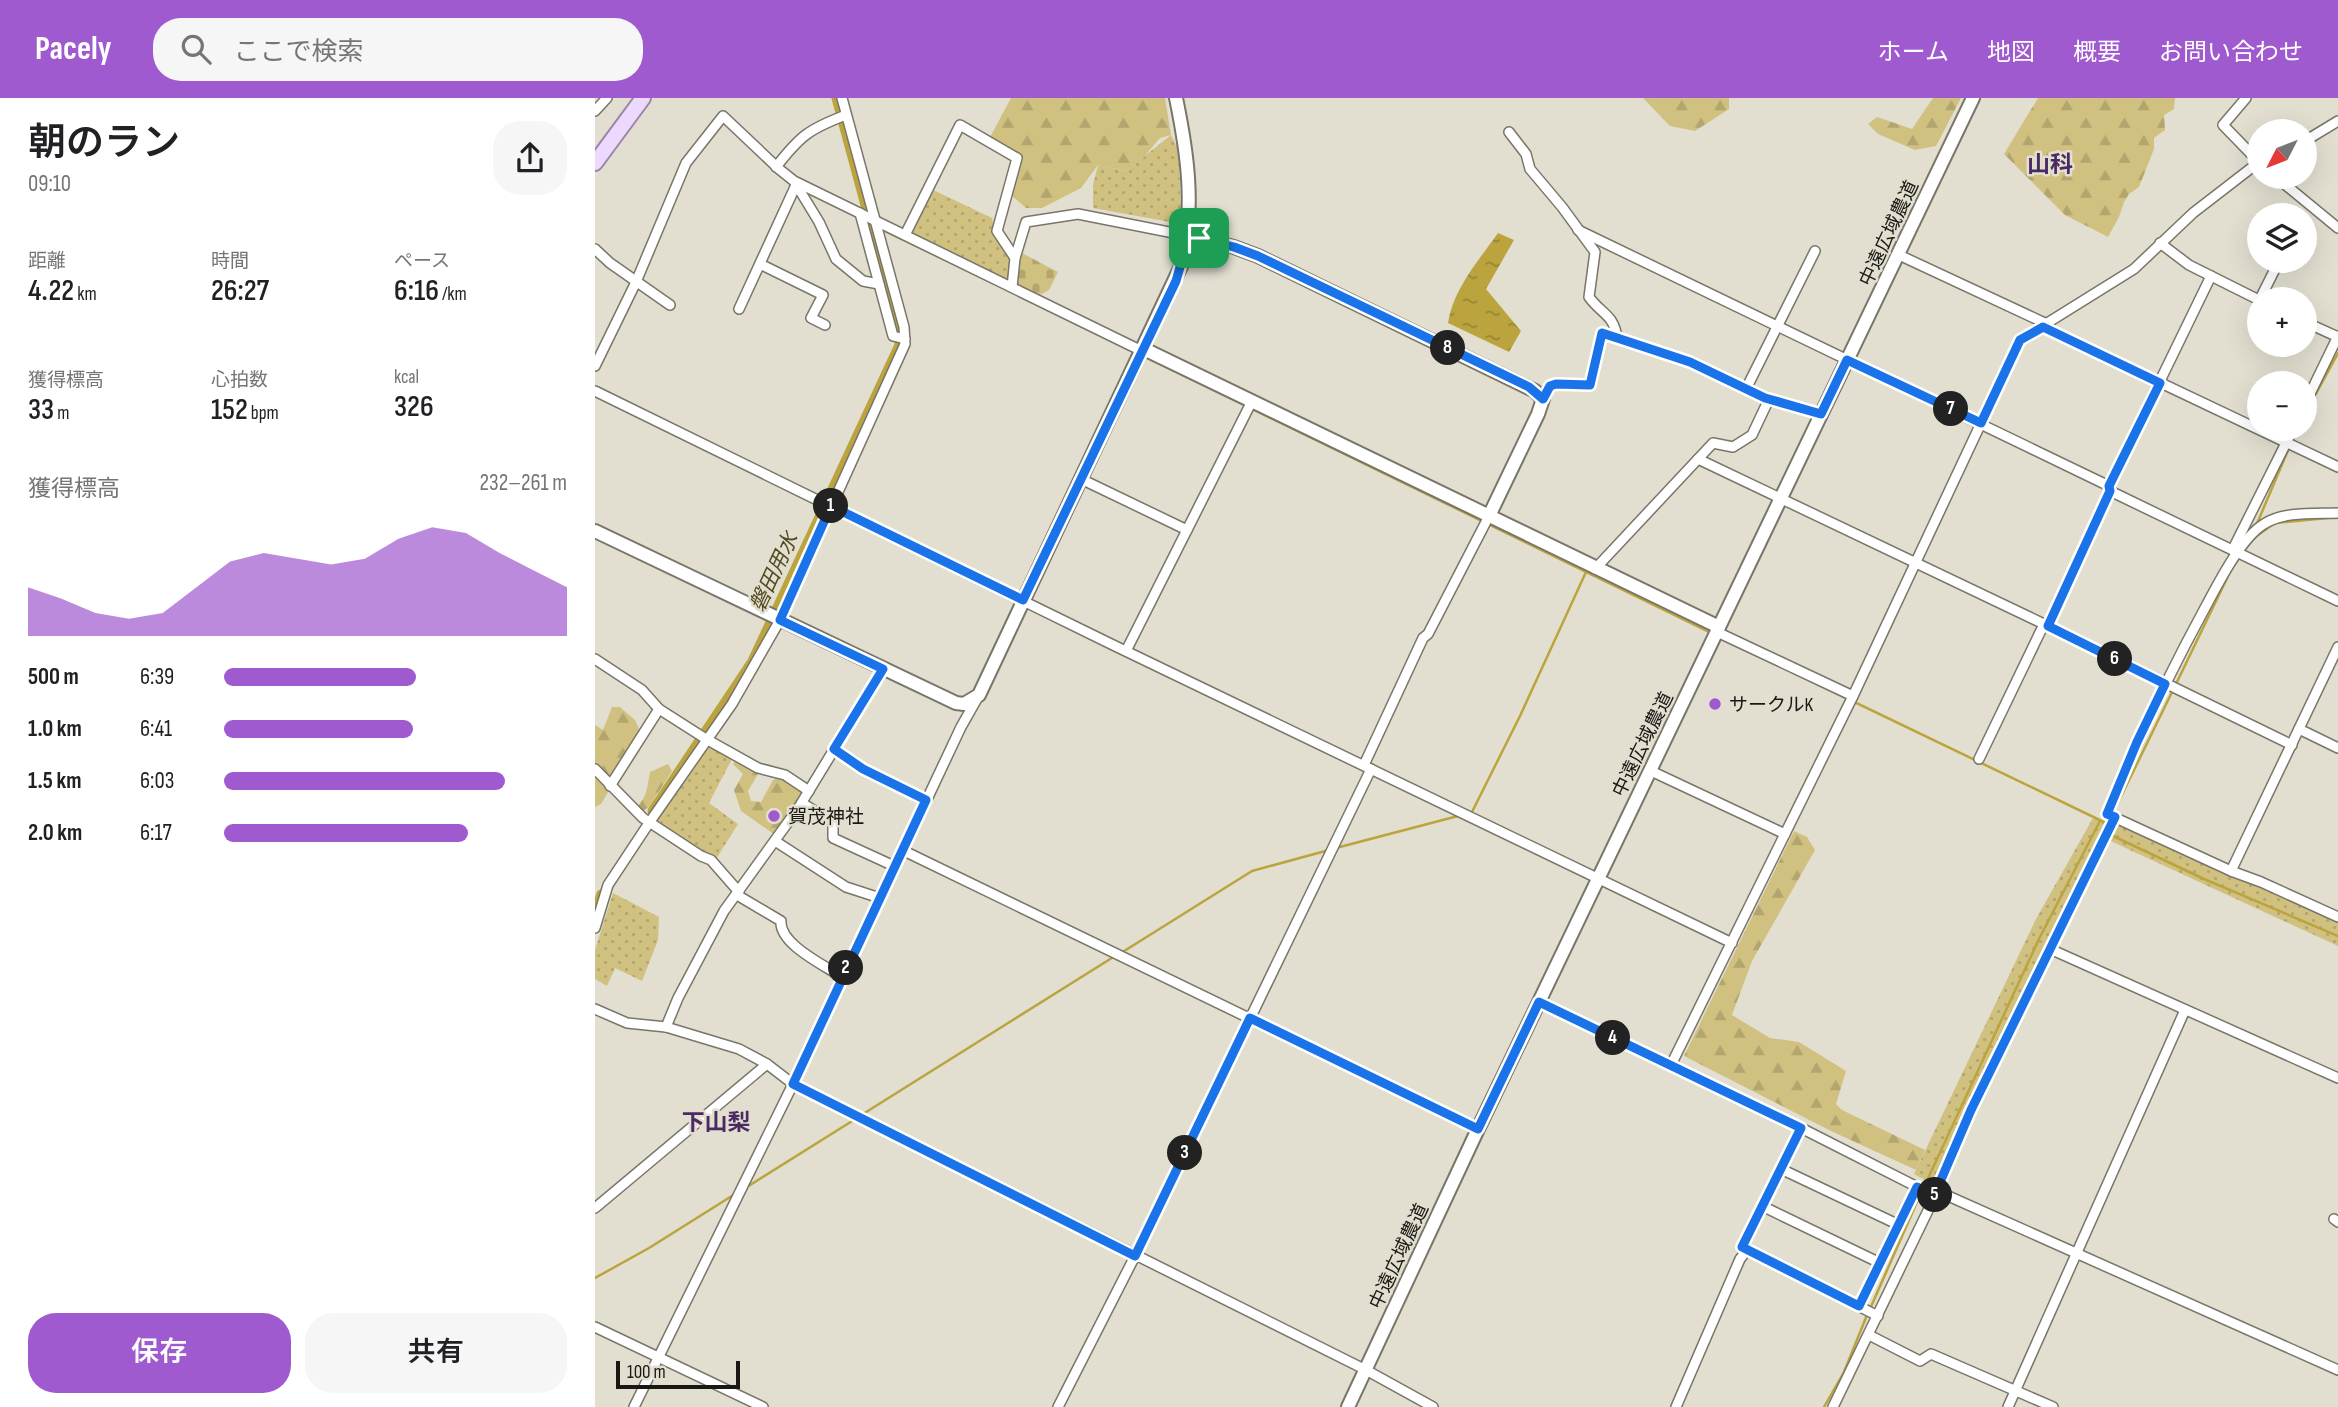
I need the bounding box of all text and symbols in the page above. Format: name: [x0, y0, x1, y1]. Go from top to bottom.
search box: [153, 18, 643, 81]
text: Pacely: [35, 29, 111, 69]
icon: search: [177, 30, 215, 68]
text: ここで検索: [233, 37, 363, 68]
text: ホーム: [1878, 38, 1949, 67]
text: 地図: [1987, 38, 2035, 67]
text: 概要: [2073, 38, 2121, 67]
text: お問い合わせ: [2159, 38, 2303, 67]
north arrow: [2247, 119, 2317, 189]
map controls: [2247, 119, 2317, 441]
text: 朝のラン: [28, 121, 180, 166]
button: share: [493, 121, 567, 195]
district label: 山科: [2027, 151, 2073, 179]
text: 09:10: [28, 170, 71, 198]
street label: 中遠広域農道: [1855, 177, 1924, 290]
button: layers: [2247, 203, 2317, 273]
pin: [1169, 208, 1229, 268]
icon: arrive: [1180, 219, 1218, 257]
text: 距離: [28, 250, 66, 273]
text: 時間: [211, 250, 249, 273]
text: ペース: [394, 250, 450, 273]
text: 4.22: [28, 273, 74, 309]
text: 26:27: [211, 273, 269, 309]
text: 6:16: [394, 273, 439, 309]
text: km: [74, 283, 97, 306]
text: /km: [439, 283, 467, 306]
button: +: [2247, 287, 2317, 357]
pin: 8: [1431, 330, 1465, 366]
text: 8: [1443, 336, 1452, 359]
text: kcal: [394, 366, 419, 389]
text: 獲得標高: [28, 369, 104, 392]
text: 心拍数: [211, 369, 268, 392]
button: −: [2247, 371, 2317, 441]
text: 326: [394, 389, 434, 425]
text: 33: [28, 392, 54, 428]
text: 152: [211, 392, 248, 428]
pin: 7: [1933, 392, 1969, 426]
text: 7: [1946, 397, 1955, 420]
text: m: [54, 402, 69, 425]
text: bpm: [248, 402, 279, 425]
text: 232–261 m: [480, 469, 567, 497]
text: 獲得標高: [28, 475, 120, 503]
pin: 1: [813, 488, 849, 524]
text: 1: [827, 494, 834, 517]
water label: 磐田用水: [745, 527, 804, 616]
pin: 6: [2097, 642, 2133, 676]
text: 6: [2110, 647, 2119, 670]
text: 500 m: [28, 663, 79, 691]
text: 6:39: [140, 663, 174, 691]
street label: 中遠広域農道: [1608, 688, 1679, 801]
place label: サークルK: [1729, 694, 1813, 717]
marker: サークルK: [1707, 696, 1723, 712]
text: 1.0 km: [28, 715, 82, 743]
text: 6:41: [140, 715, 172, 743]
text: 1.5 km: [28, 767, 81, 795]
text: 6:03: [140, 767, 174, 795]
place label: 賀茂神社: [788, 806, 864, 829]
marker: 賀茂神社: [766, 808, 782, 824]
text: 2.0 km: [28, 819, 82, 847]
text: 6:17: [140, 819, 172, 847]
pin: 2: [828, 950, 863, 986]
text: 2: [841, 956, 850, 979]
pin: 4: [1595, 1020, 1631, 1056]
text: 4: [1608, 1026, 1617, 1049]
district label: 下山梨: [682, 1109, 751, 1137]
pin: 3: [1167, 1136, 1203, 1170]
text: 3: [1180, 1141, 1189, 1164]
pin: 5: [1917, 1178, 1953, 1212]
text: 5: [1930, 1183, 1939, 1206]
street label: 中遠広域農道: [1365, 1200, 1434, 1313]
button: 保存: [28, 1313, 291, 1393]
button: 共有: [305, 1313, 567, 1393]
scale bar: [616, 1358, 740, 1390]
text: 100 m: [627, 1361, 666, 1384]

